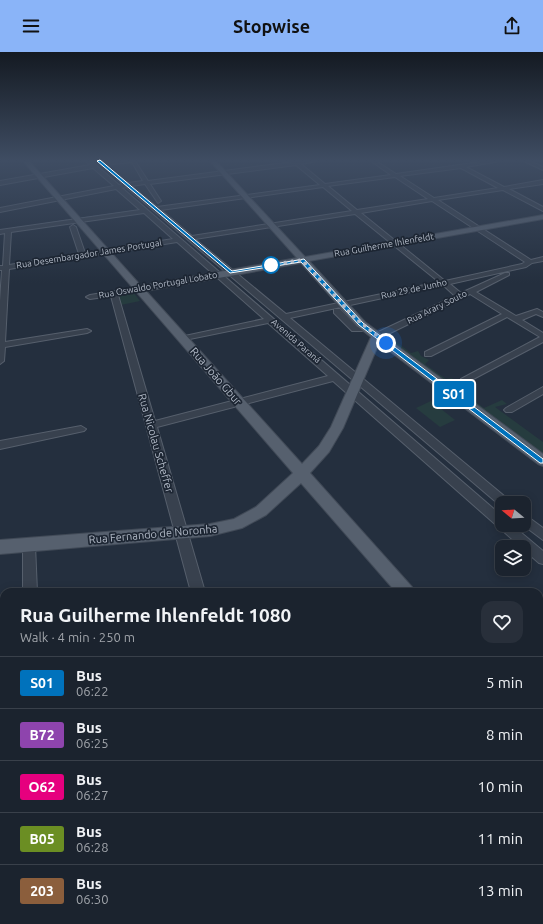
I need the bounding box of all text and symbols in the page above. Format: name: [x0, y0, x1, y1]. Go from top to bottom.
icon: menu: [20, 15, 42, 37]
icon: share: [501, 15, 523, 37]
text: Stopwise: [233, 16, 310, 36]
street label: Rua Guilherme Ihlenfeldt: [333, 231, 435, 259]
street label: Rua Desembargador James Portugal: [16, 237, 163, 270]
unlabelled marker: [262, 256, 280, 274]
street label: Rua Oswaldo Portugal Lobato: [98, 270, 218, 300]
street label: Rua 29 de Junho: [380, 277, 448, 301]
street label: Rua Arary Souto: [405, 288, 469, 326]
street label: Avenida Paraná: [269, 317, 323, 365]
your location: [376, 333, 396, 353]
street label: Rua João Gbur: [188, 345, 245, 408]
line badge: S01: [431, 381, 477, 407]
text: S01: [442, 386, 466, 402]
street label: Rua Nicolau Scheffer: [136, 392, 176, 495]
north arrow: [495, 496, 531, 532]
map controls: [495, 496, 531, 576]
street label: Rua Fernando de Noronha: [88, 522, 218, 546]
button: layers: [495, 540, 531, 576]
button: heart: [481, 601, 523, 643]
text: Rua Guilherme Ihlenfeldt 1080: [20, 604, 291, 626]
text: Walk · 4 min · 250 m: [20, 630, 135, 644]
text: Bus: [76, 667, 102, 684]
text: 5 min: [486, 674, 523, 691]
text: S01: [30, 675, 54, 691]
text: 06:22: [76, 684, 109, 698]
text: Bus: [76, 719, 102, 736]
text: 8 min: [486, 726, 523, 743]
text: B72: [29, 727, 55, 743]
text: 06:25: [76, 736, 109, 750]
text: Bus: [76, 771, 102, 788]
text: 10 min: [477, 778, 523, 795]
text: O62: [29, 779, 55, 795]
text: 06:27: [76, 788, 109, 802]
text: Bus: [76, 823, 102, 840]
text: 11 min: [477, 830, 523, 847]
text: B05: [29, 831, 55, 847]
text: 06:28: [76, 840, 109, 854]
text: Bus: [76, 875, 102, 892]
text: 13 min: [477, 882, 523, 899]
text: 203: [30, 883, 54, 899]
text: 06:30: [76, 892, 109, 906]

